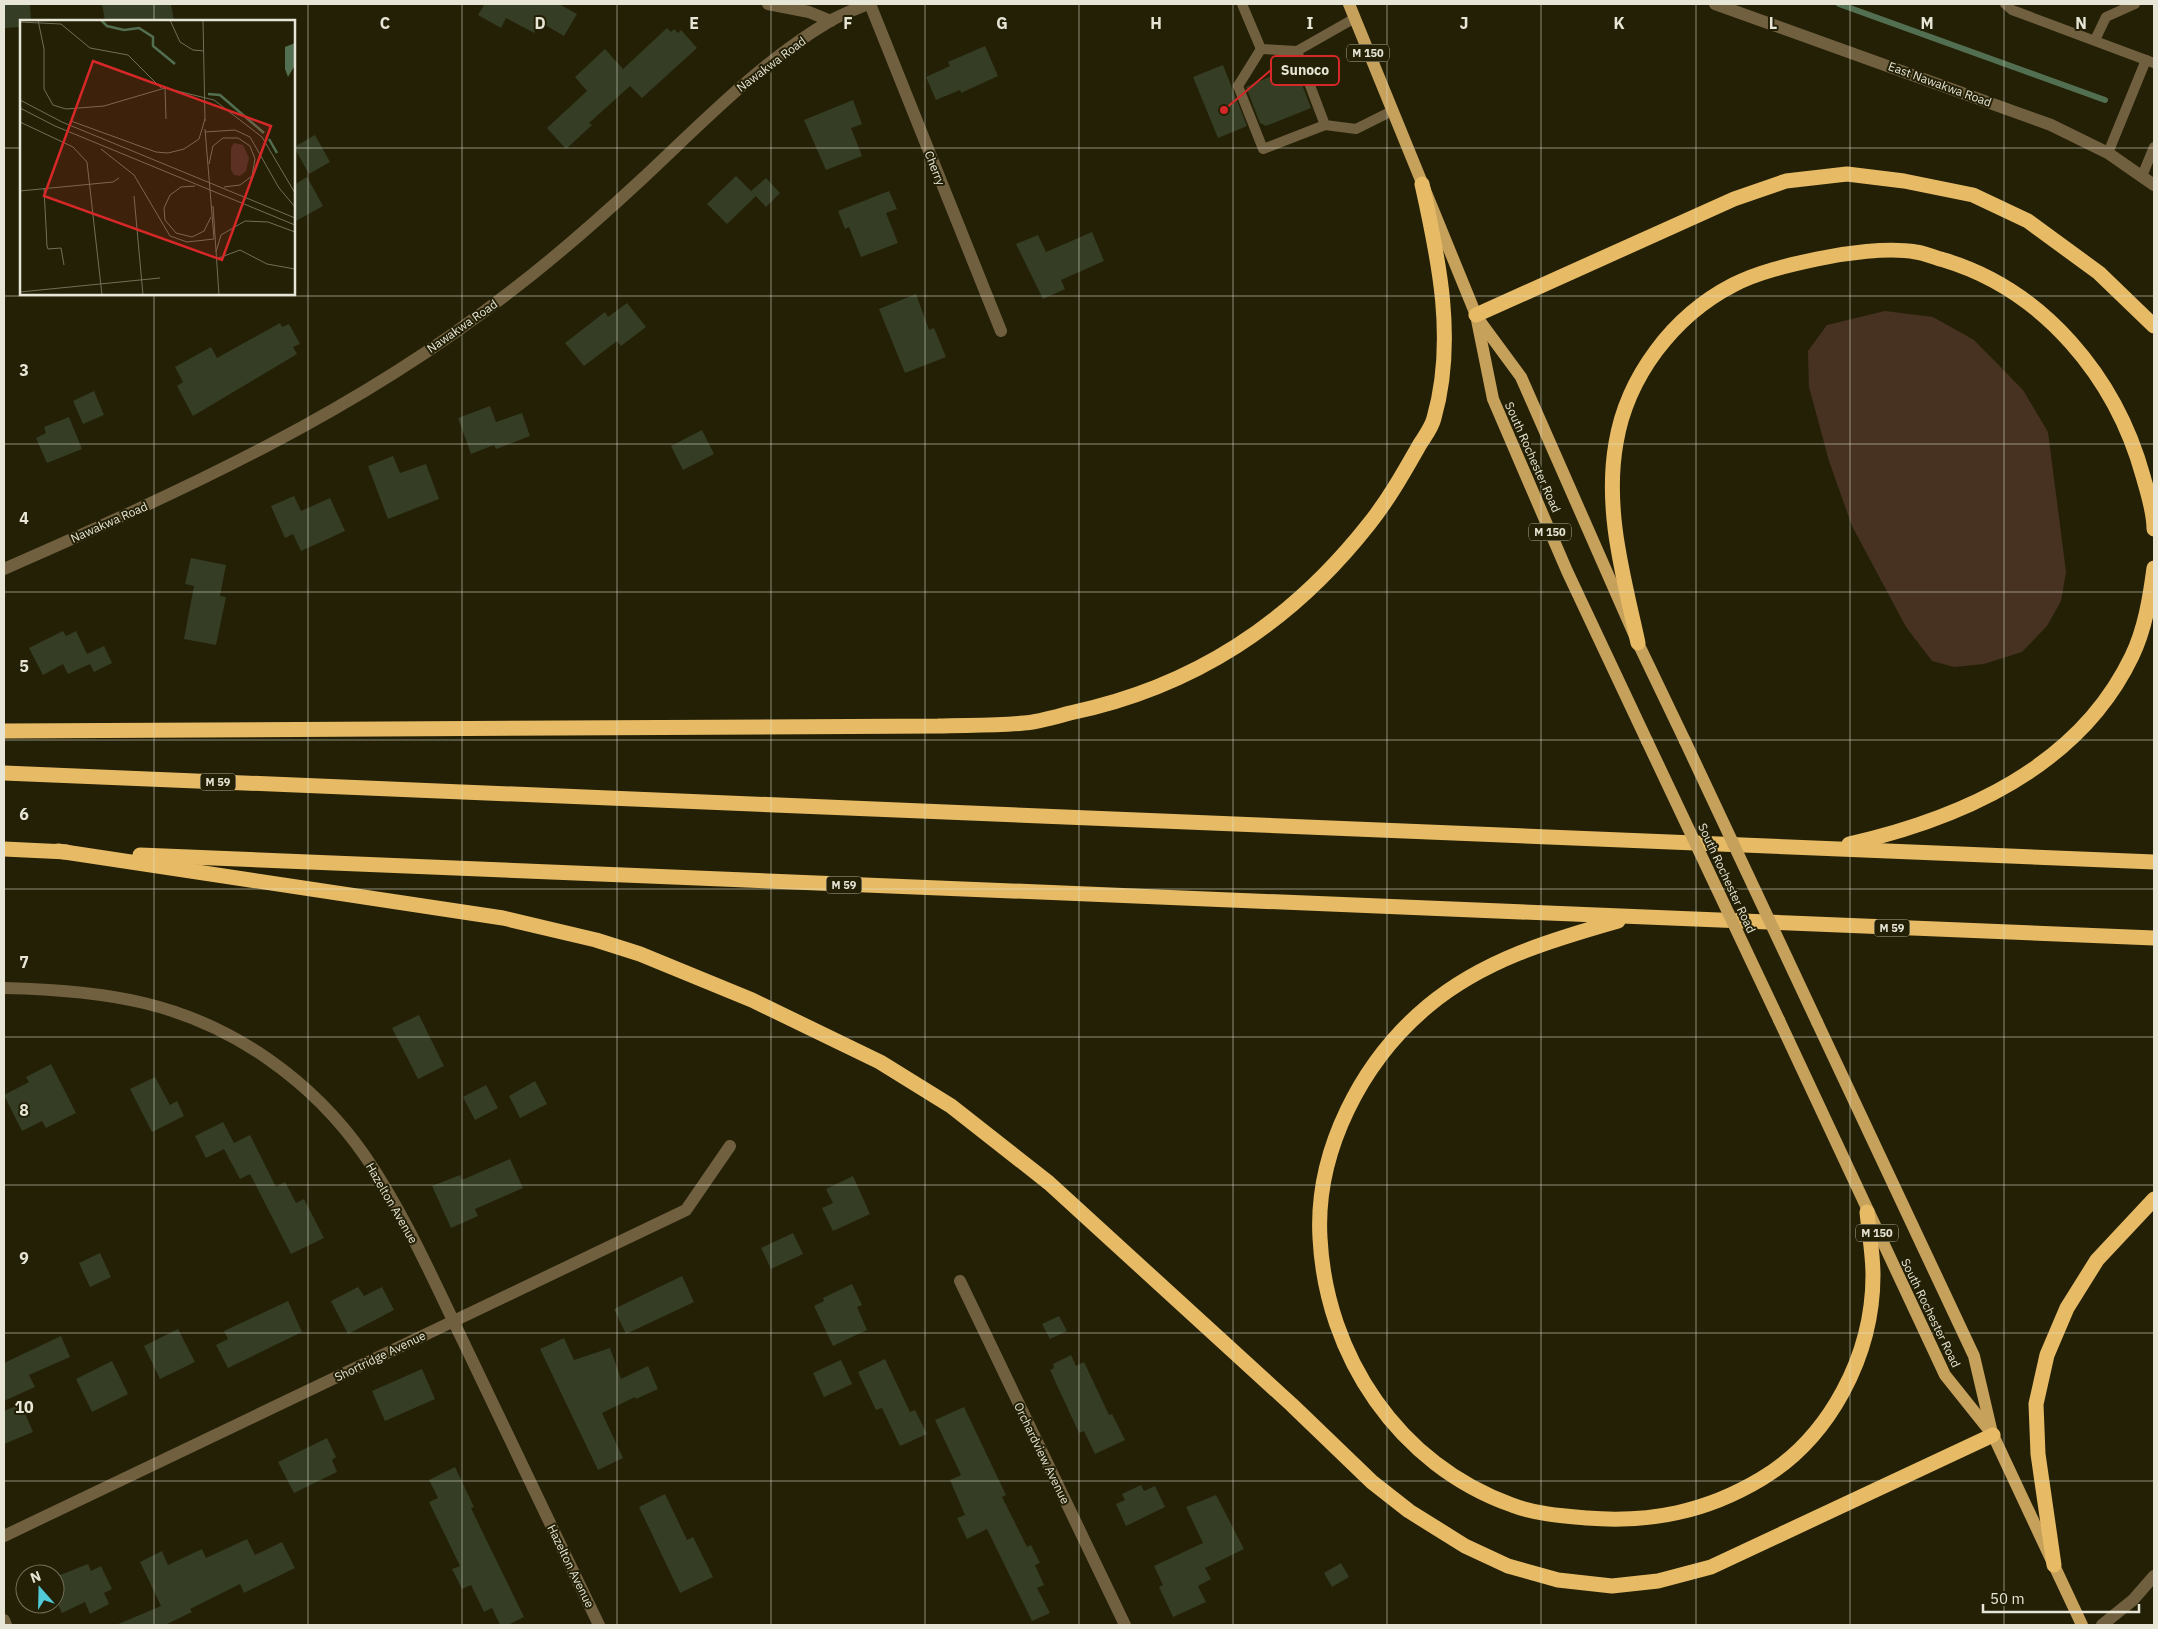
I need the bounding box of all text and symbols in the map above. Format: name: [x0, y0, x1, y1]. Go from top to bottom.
text: C: [380, 13, 390, 33]
text: D: [534, 13, 546, 33]
text: E: [689, 13, 699, 33]
text: F: [843, 13, 853, 33]
text: G: [996, 13, 1008, 33]
text: H: [1150, 13, 1162, 33]
text: I: [1307, 13, 1314, 33]
text: J: [1460, 13, 1468, 33]
text: K: [1613, 13, 1625, 33]
text: L: [1769, 13, 1777, 33]
text: M: [1920, 13, 1934, 33]
text: N: [2075, 13, 2087, 33]
inset map: [20, 20, 295, 295]
street label: Nawakwa Road: [733, 33, 809, 95]
road number: M 150: [1347, 44, 1389, 62]
callout: Sunoco: [1271, 56, 1339, 85]
street label: East Nawakwa Road: [1886, 58, 1994, 110]
text: Sunoco: [1281, 61, 1329, 79]
street label: Cherry: [921, 149, 949, 187]
street label: Nawakwa Road: [424, 296, 500, 356]
text: 3: [19, 360, 29, 380]
street label: South Rochester Road: [1502, 399, 1564, 515]
street label: Nawakwa Road: [68, 498, 150, 546]
text: 4: [19, 508, 29, 528]
road number: M 150: [1529, 524, 1571, 540]
text: 5: [19, 656, 29, 676]
road number: M 59: [200, 774, 236, 790]
text: 6: [19, 804, 29, 824]
street label: South Rochester Road: [1695, 821, 1759, 935]
road number: M 59: [826, 876, 862, 894]
road number: M 59: [1874, 920, 1910, 936]
text: 7: [19, 952, 29, 972]
text: 8: [19, 1100, 29, 1120]
street label: Hazelton Avenue: [363, 1160, 421, 1246]
road number: M 150: [1856, 1224, 1898, 1242]
text: 9: [19, 1248, 29, 1268]
street label: South Rochester Road: [1898, 1256, 1964, 1370]
street label: Shortridge Avenue: [332, 1327, 428, 1385]
text: 10: [14, 1397, 34, 1417]
street label: Orchardview Avenue: [1011, 1400, 1073, 1507]
street label: Hazelton Avenue: [544, 1522, 598, 1610]
north arrow: [15, 1564, 65, 1614]
text: N: [28, 1567, 43, 1587]
scale bar: [1983, 1582, 2139, 1614]
text: 50 m: [1990, 1589, 2025, 1608]

